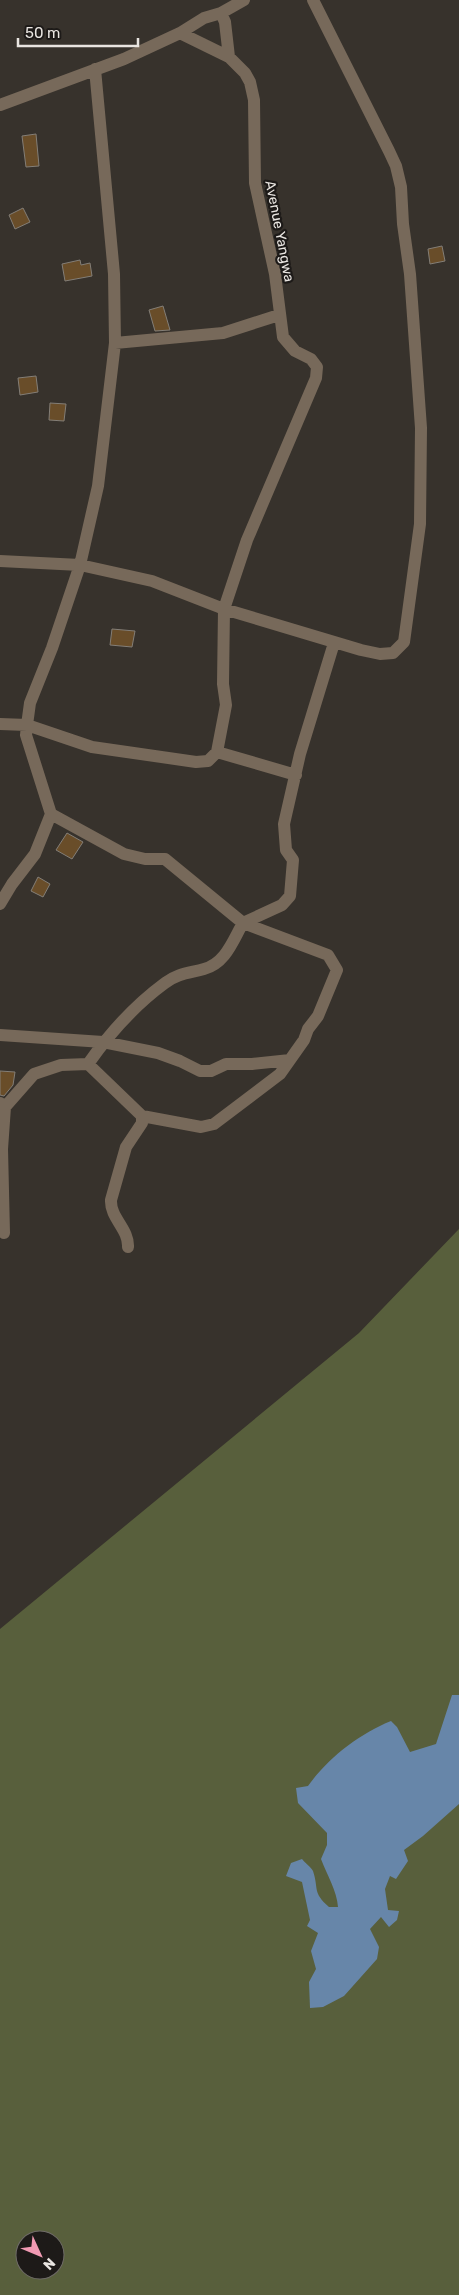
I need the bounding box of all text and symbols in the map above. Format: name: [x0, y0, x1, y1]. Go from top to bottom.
scale bar: [18, 15, 138, 47]
text: 50 m: [25, 24, 60, 42]
street label: Avenue Yangwa: [261, 179, 298, 283]
north arrow: [15, 2230, 65, 2280]
text: N: [39, 2254, 59, 2273]

